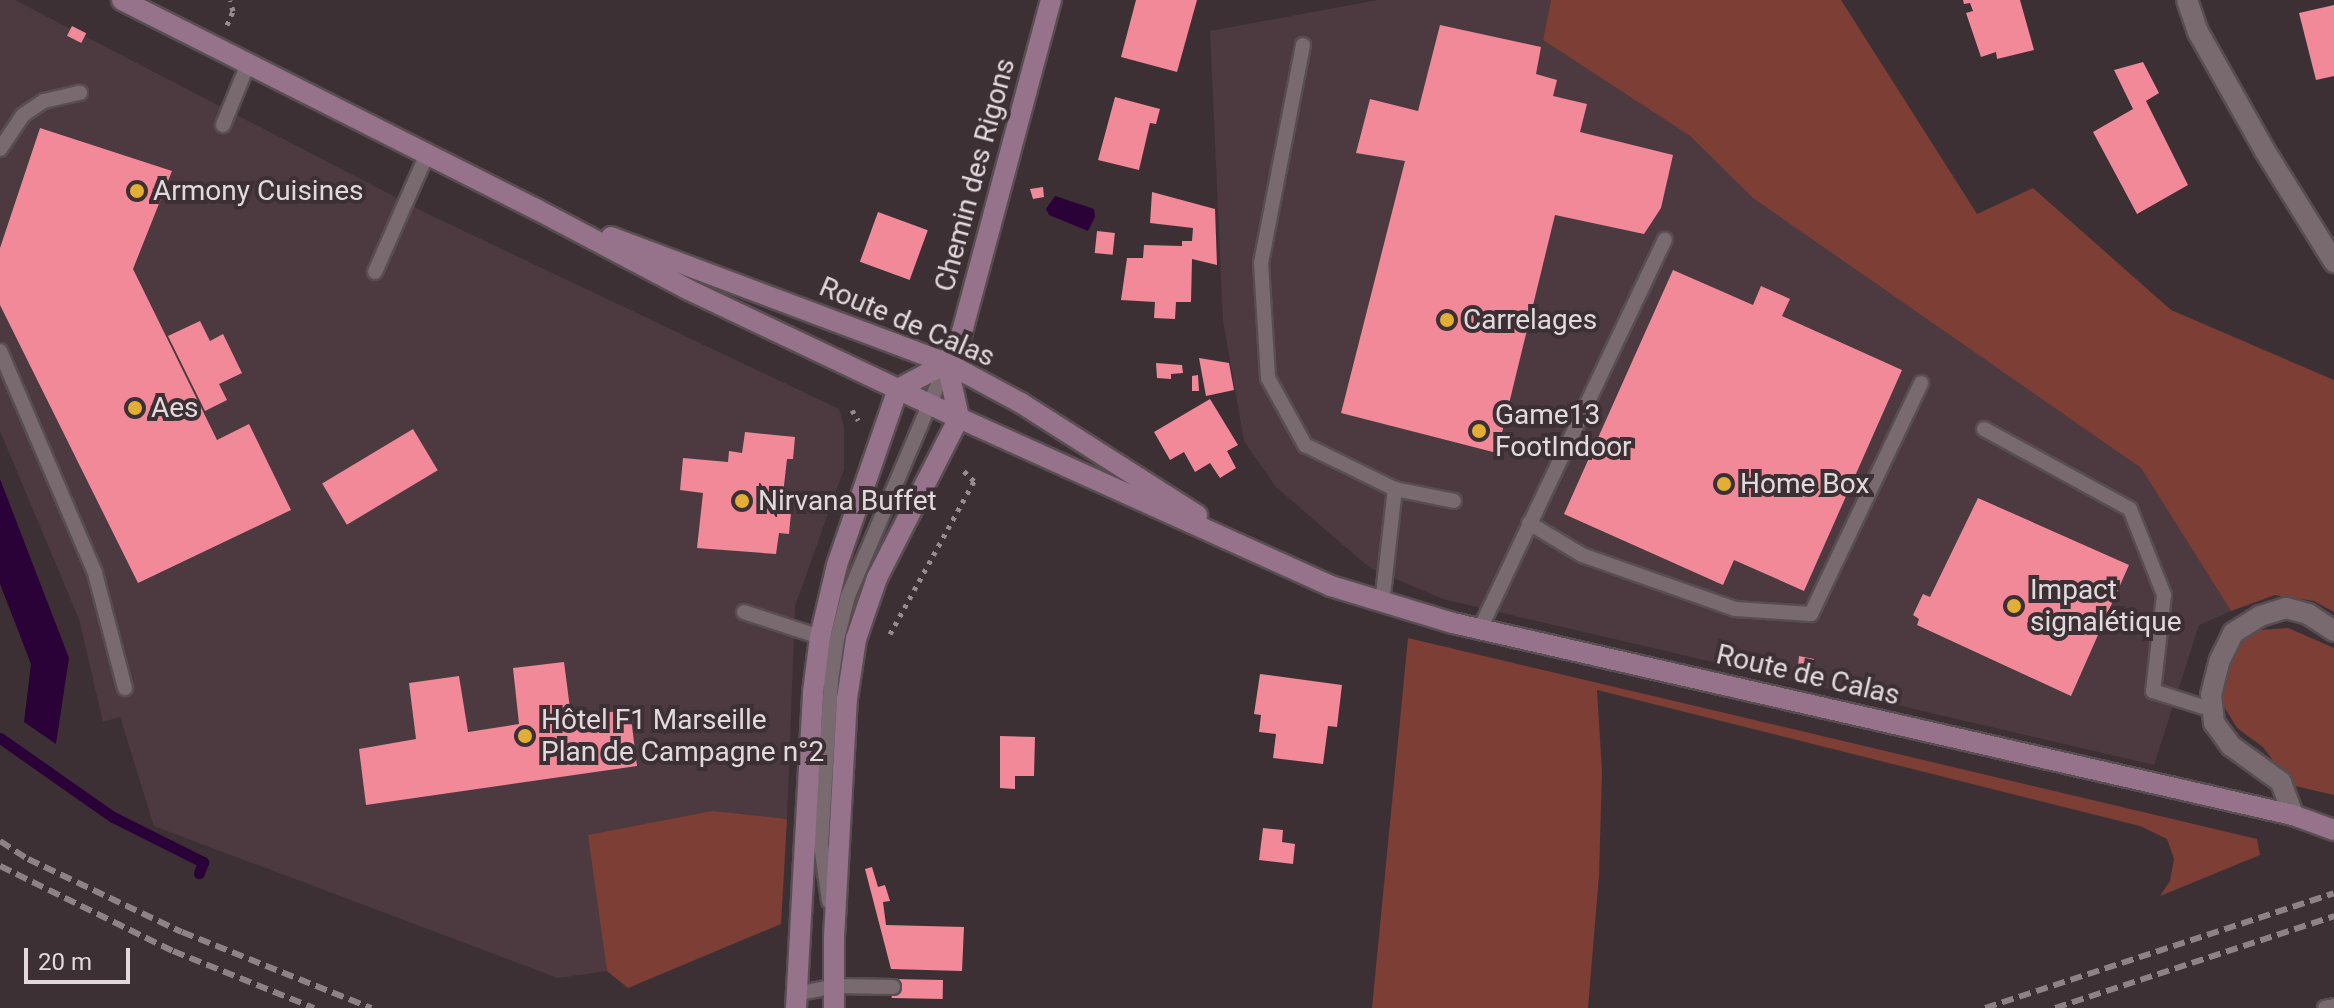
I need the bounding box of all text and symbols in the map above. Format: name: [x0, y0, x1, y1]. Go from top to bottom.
street label: Chemin des Rigons: [928, 55, 1022, 295]
place label: Armony Cuisines: [153, 174, 363, 208]
marker: Armony Cuisines: [128, 182, 146, 200]
street label: Route de Calas: [814, 270, 1000, 374]
place label: Carrelages: [1463, 303, 1597, 337]
marker: Carrelages: [1438, 311, 1456, 329]
place label: Aes: [151, 391, 199, 425]
place label: Game13 FootIndoor: [1495, 398, 1632, 464]
marker: Aes: [126, 399, 144, 417]
marker: Game13 FootIndoor: [1470, 422, 1488, 440]
place label: Home Box: [1740, 467, 1869, 501]
marker: Home Box: [1715, 475, 1733, 493]
place label: Nirvana Buffet: [758, 484, 937, 518]
marker: Nirvana Buffet: [733, 492, 751, 510]
place label: Impact signalétique: [2030, 573, 2181, 639]
marker: Impact signalétique: [2005, 597, 2023, 615]
street label: Route de Calas: [1713, 638, 1903, 712]
place label: Hôtel F1 Marseille Plan de Campagne n°2: [541, 703, 824, 769]
marker: Hôtel F1 Marseille Plan de Campagne n°2: [516, 727, 534, 745]
scale bar: [28, 932, 134, 982]
text: 20 m: [38, 948, 92, 976]

